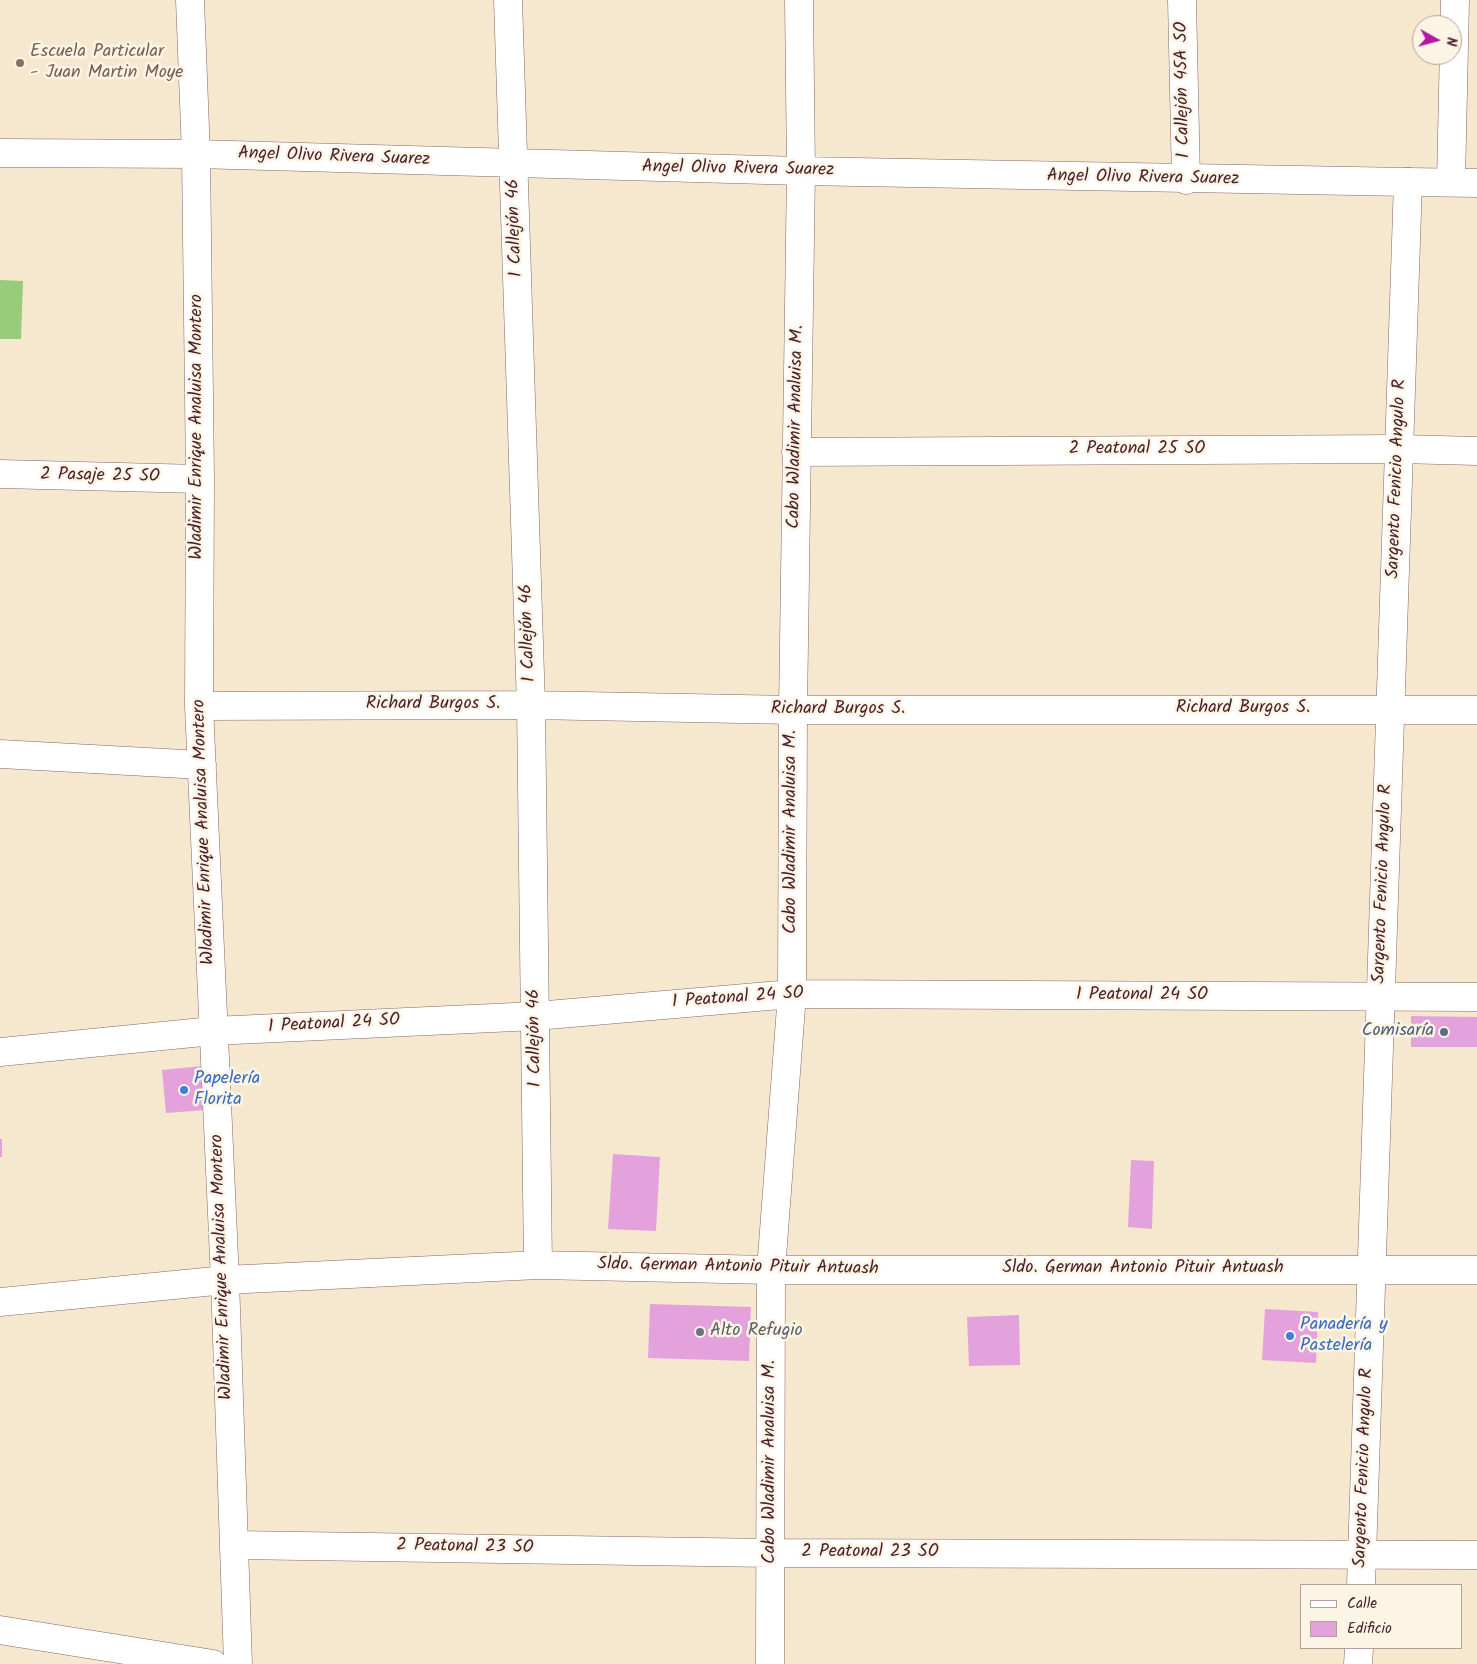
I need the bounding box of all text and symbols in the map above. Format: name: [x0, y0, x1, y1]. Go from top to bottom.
north arrow: [1412, 15, 1462, 65]
street label: 1 Callejón 45A SO: [1172, 21, 1196, 159]
text: N: [1439, 36, 1462, 47]
place label: Escuela Particular - Juan Martin Moye: [30, 42, 183, 84]
marker: Escuela Particular - Juan Martin Moye: [14, 57, 26, 69]
street label: Angel Olivo Rivera Suarez: [238, 144, 430, 172]
street label: Angel Olivo Rivera Suarez: [642, 158, 834, 182]
street label: Angel Olivo Rivera Suarez: [1047, 167, 1239, 191]
street label: 1 Callejón 46: [503, 178, 529, 278]
street label: Wladimir Enrique Analuisa Montero: [187, 294, 209, 560]
street label: Cabo Wladimir Analuisa M.: [784, 325, 810, 529]
street label: Sargento Fenicio Angulo R: [1384, 379, 1412, 579]
street label: 2 Peatonal 25 SO: [1069, 439, 1205, 461]
street label: 2 Pasaje 25 SO: [40, 465, 160, 489]
street label: 1 Callejón 46: [516, 583, 542, 683]
street label: Richard Burgos S.: [366, 694, 500, 716]
street label: Richard Burgos S.: [1176, 698, 1310, 720]
street label: Wladimir Enrique Analuisa Montero: [190, 699, 220, 965]
street label: Richard Burgos S.: [771, 699, 905, 721]
street label: Cabo Wladimir Analuisa M.: [781, 730, 803, 934]
street label: Sargento Fenicio Angulo R: [1370, 784, 1398, 984]
street label: 1 Peatonal 24 SO: [671, 984, 805, 1014]
street label: 1 Peatonal 24 SO: [1076, 985, 1208, 1007]
street label: 1 Callejón 46: [524, 989, 548, 1087]
street label: 1 Peatonal 24 SO: [267, 1011, 401, 1039]
place label: Comisaría: [1362, 1021, 1434, 1043]
marker: Comisaría: [1438, 1026, 1450, 1038]
place label: Papelería Florita: [194, 1069, 260, 1112]
marker: Papelería Florita: [178, 1084, 190, 1096]
street label: Wladimir Enrique Analuisa Montero: [208, 1134, 238, 1400]
street label: Sldo. German Antonio Pituir Antuash: [597, 1255, 879, 1281]
street label: Sldo. German Antonio Pituir Antuash: [1002, 1258, 1284, 1280]
place label: Panadería y Pastelería: [1300, 1315, 1388, 1358]
place label: Alto Refugio: [710, 1321, 803, 1343]
marker: Alto Refugio: [694, 1326, 706, 1338]
marker: Panadería y Pastelería: [1284, 1330, 1296, 1342]
street label: Cabo Wladimir Analuisa M.: [760, 1360, 782, 1564]
street label: Sargento Fenicio Angulo R: [1351, 1368, 1379, 1568]
street label: 2 Peatonal 23 SO: [396, 1536, 534, 1560]
street label: 2 Peatonal 23 SO: [801, 1542, 939, 1564]
legend: [1300, 1584, 1462, 1649]
text: Calle: [1347, 1592, 1377, 1616]
text: Edificio: [1347, 1617, 1392, 1641]

